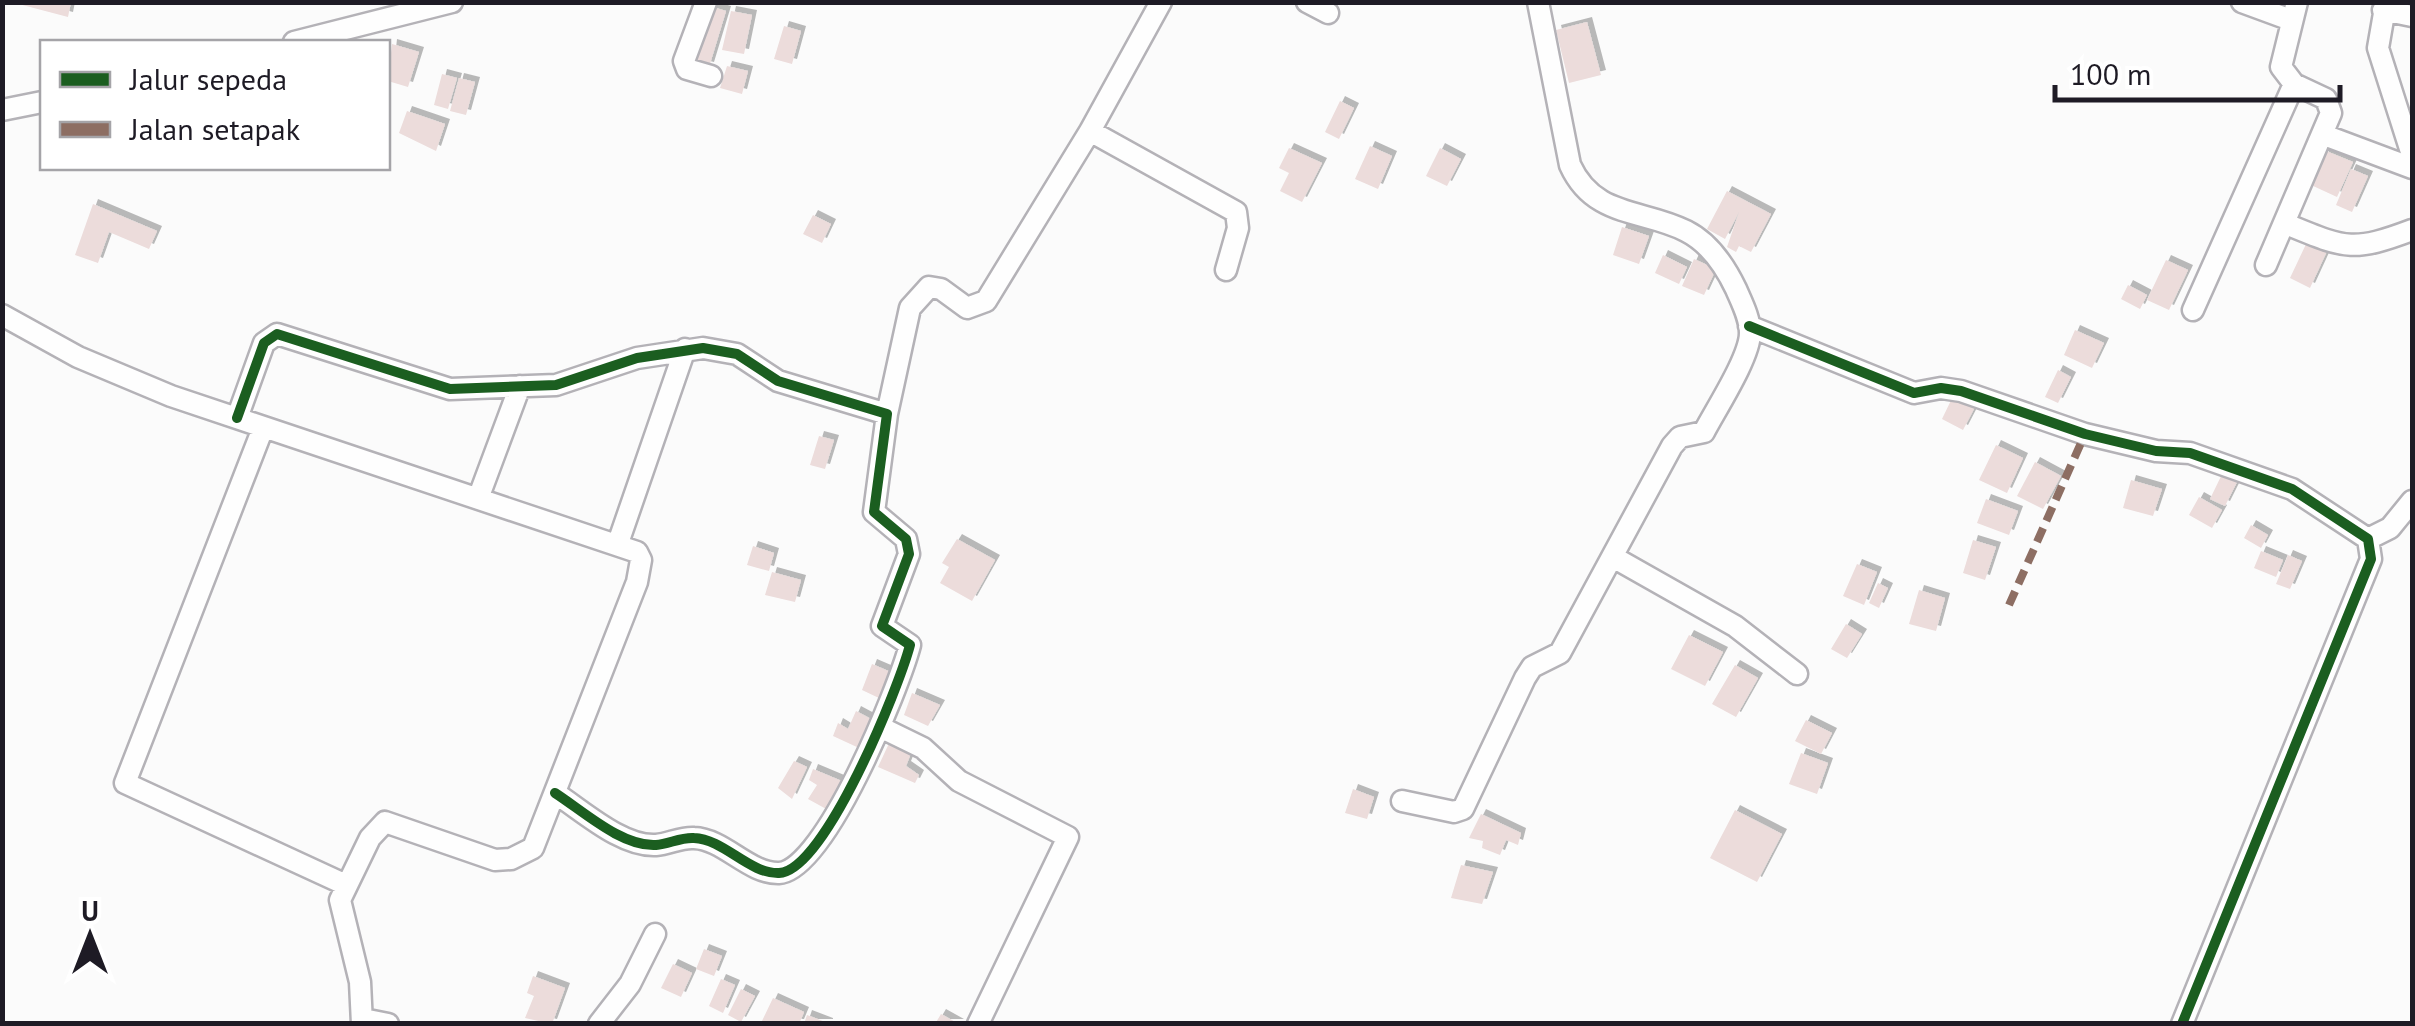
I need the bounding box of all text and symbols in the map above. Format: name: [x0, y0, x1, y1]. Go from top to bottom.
legend: [40, 40, 390, 170]
scale bar: [2055, 40, 2340, 102]
text: 100 m: [2070, 54, 2151, 93]
text: Jalur sepeda: [128, 59, 287, 98]
text: Jalan setapak: [128, 109, 301, 148]
north arrow: [40, 886, 140, 986]
text: U: [81, 892, 99, 929]

